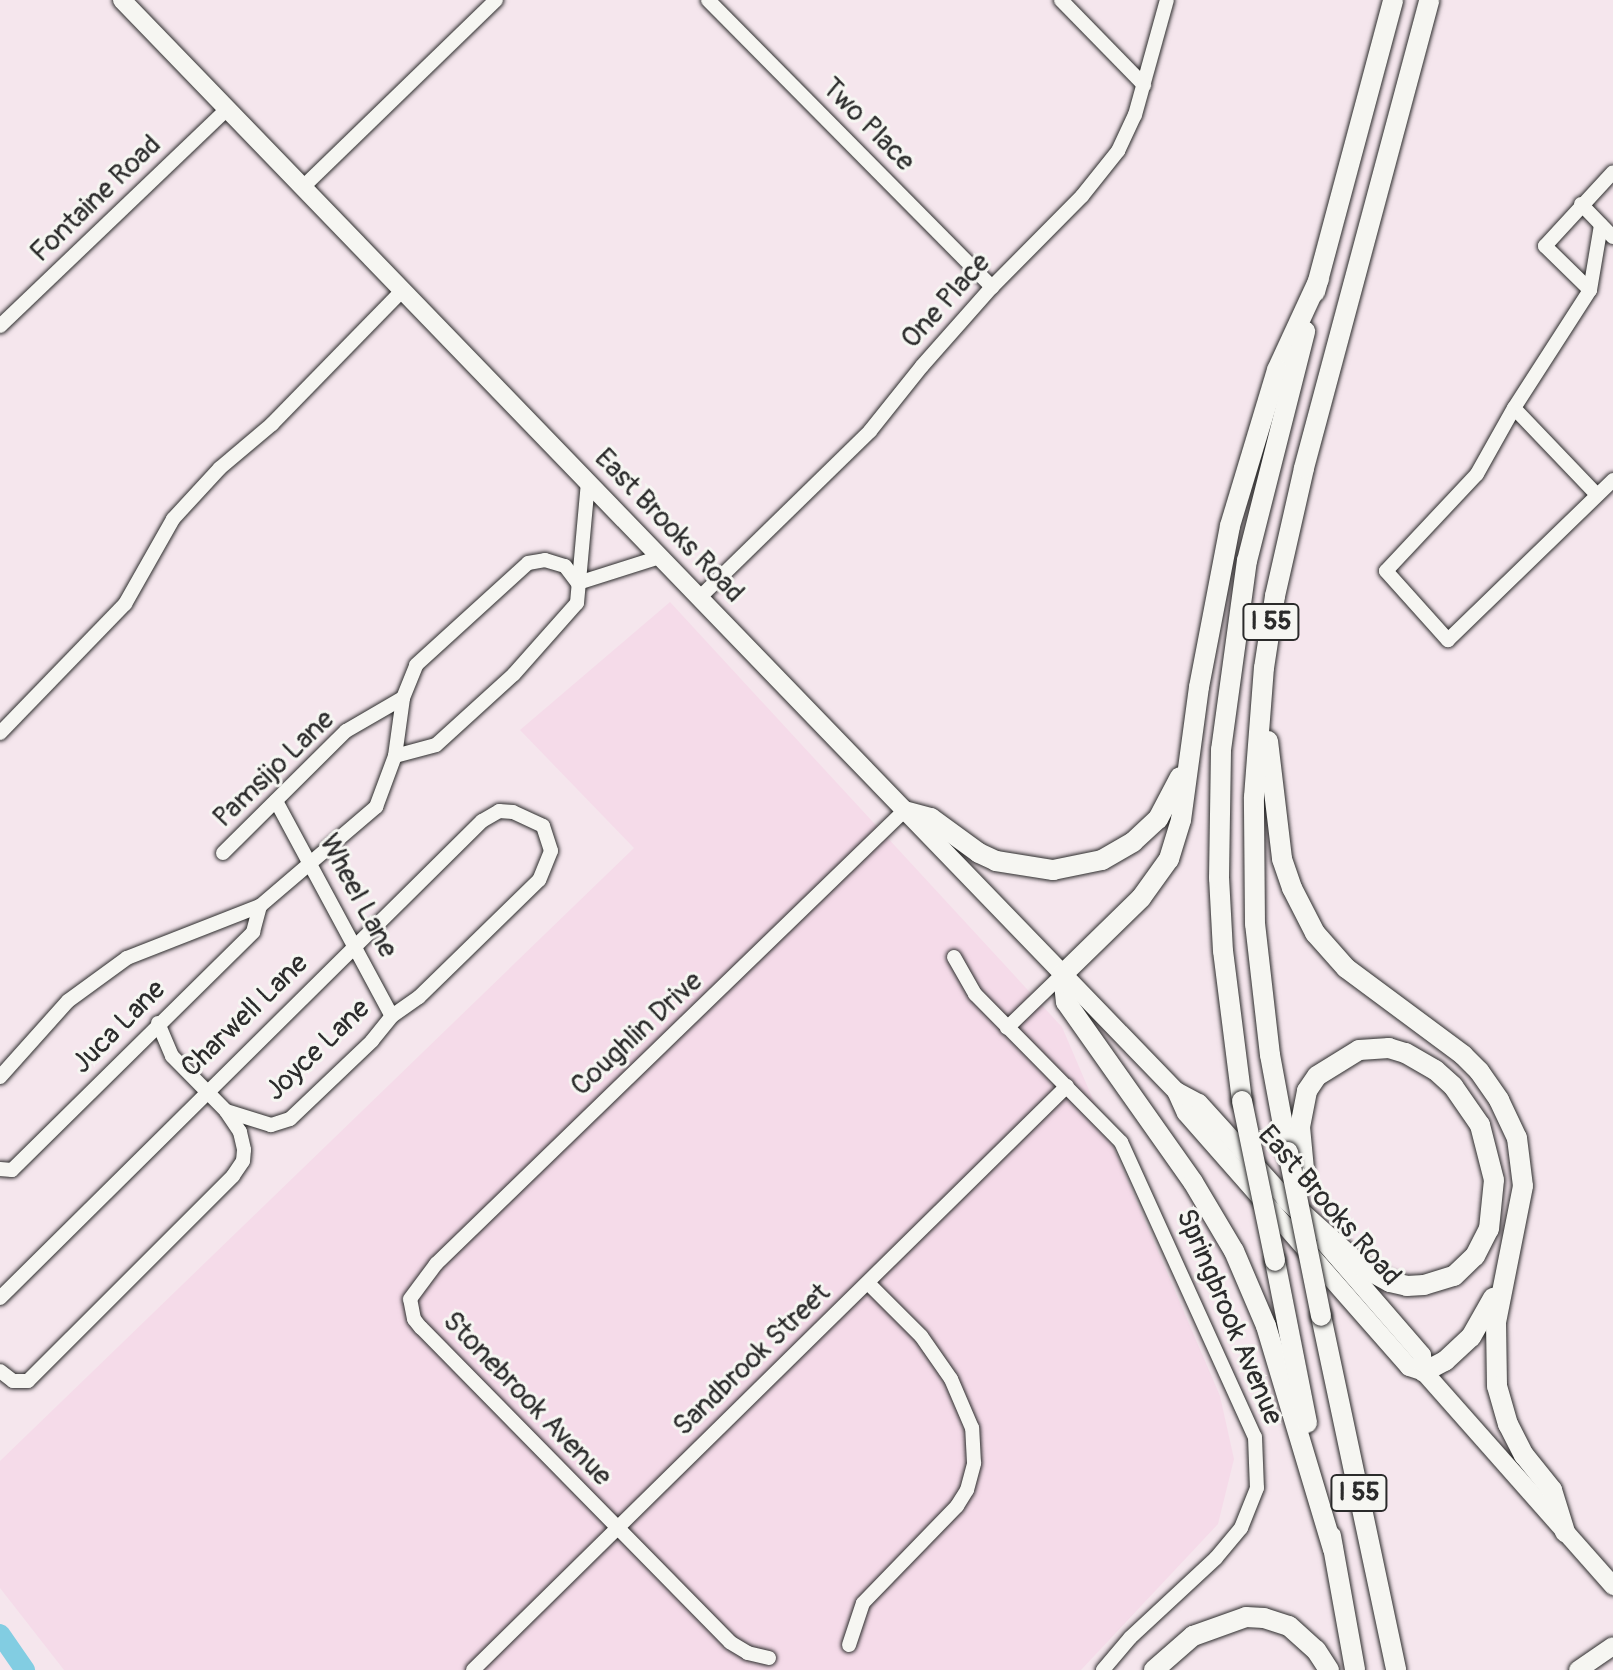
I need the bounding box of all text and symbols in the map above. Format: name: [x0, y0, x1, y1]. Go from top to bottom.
street label: Two Place: [814, 71, 922, 179]
street label: Fontaine Road: [24, 128, 168, 270]
street label: One Place: [894, 246, 998, 356]
street label: East Brooks Road: [587, 442, 751, 610]
road number: I 55: [1241, 600, 1301, 644]
street label: Pamsijo Lane: [207, 703, 341, 835]
street label: Wheel Lane: [311, 829, 405, 963]
street label: Charwell Lane: [175, 947, 315, 1085]
street label: Coughlin Drive: [564, 965, 710, 1103]
street label: Juca Lane: [65, 973, 173, 1081]
street label: Joyce Lane: [259, 992, 377, 1108]
street label: East Brooks Road: [1250, 1119, 1408, 1293]
street label: Springbrook Avenue: [1168, 1204, 1290, 1430]
street label: Sandbrook Street: [667, 1277, 837, 1443]
street label: Stonebrook Avenue: [435, 1305, 619, 1493]
road number: I 55: [1329, 1471, 1389, 1515]

